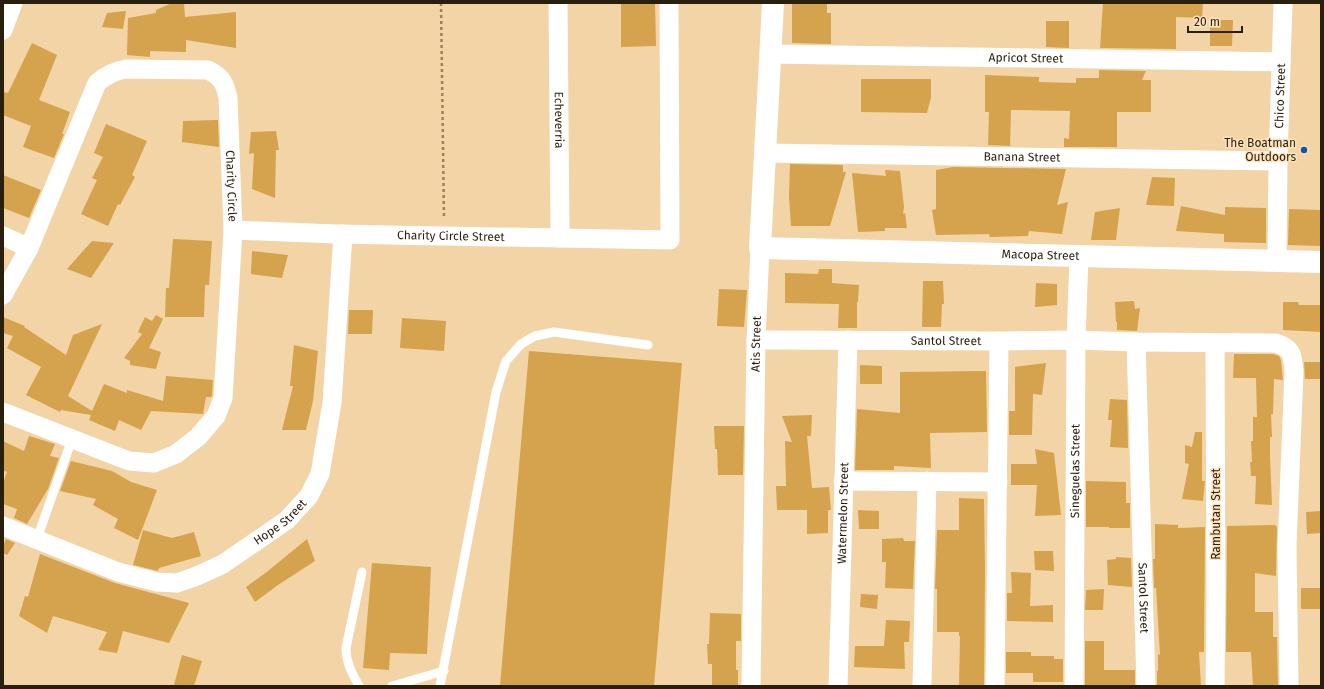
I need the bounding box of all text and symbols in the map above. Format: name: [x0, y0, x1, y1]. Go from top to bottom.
scale bar: [1188, 8, 1242, 34]
text: 20 m: [1194, 15, 1220, 29]
street label: Apricot Street: [989, 50, 1064, 66]
street label: Chico Street: [1272, 62, 1288, 129]
street label: Echeverria: [552, 91, 566, 149]
place label: The Boatman Outdoors: [1224, 136, 1296, 164]
marker: The Boatman Outdoors: [1299, 145, 1309, 155]
street label: Banana Street: [983, 149, 1061, 165]
street label: Charity Circle: [223, 150, 240, 222]
street label: Charity Circle Street: [397, 228, 505, 244]
street label: Macopa Street: [1002, 247, 1080, 263]
street label: Atis Street: [749, 315, 764, 372]
street label: Santol Street: [911, 334, 982, 348]
street label: Sineguelas Street: [1068, 423, 1083, 518]
street label: Watermelon Street: [835, 461, 851, 564]
street label: Rambutan Street: [1209, 468, 1223, 560]
street label: Hope Street: [251, 496, 310, 548]
street label: Santol Street: [1135, 562, 1151, 634]

